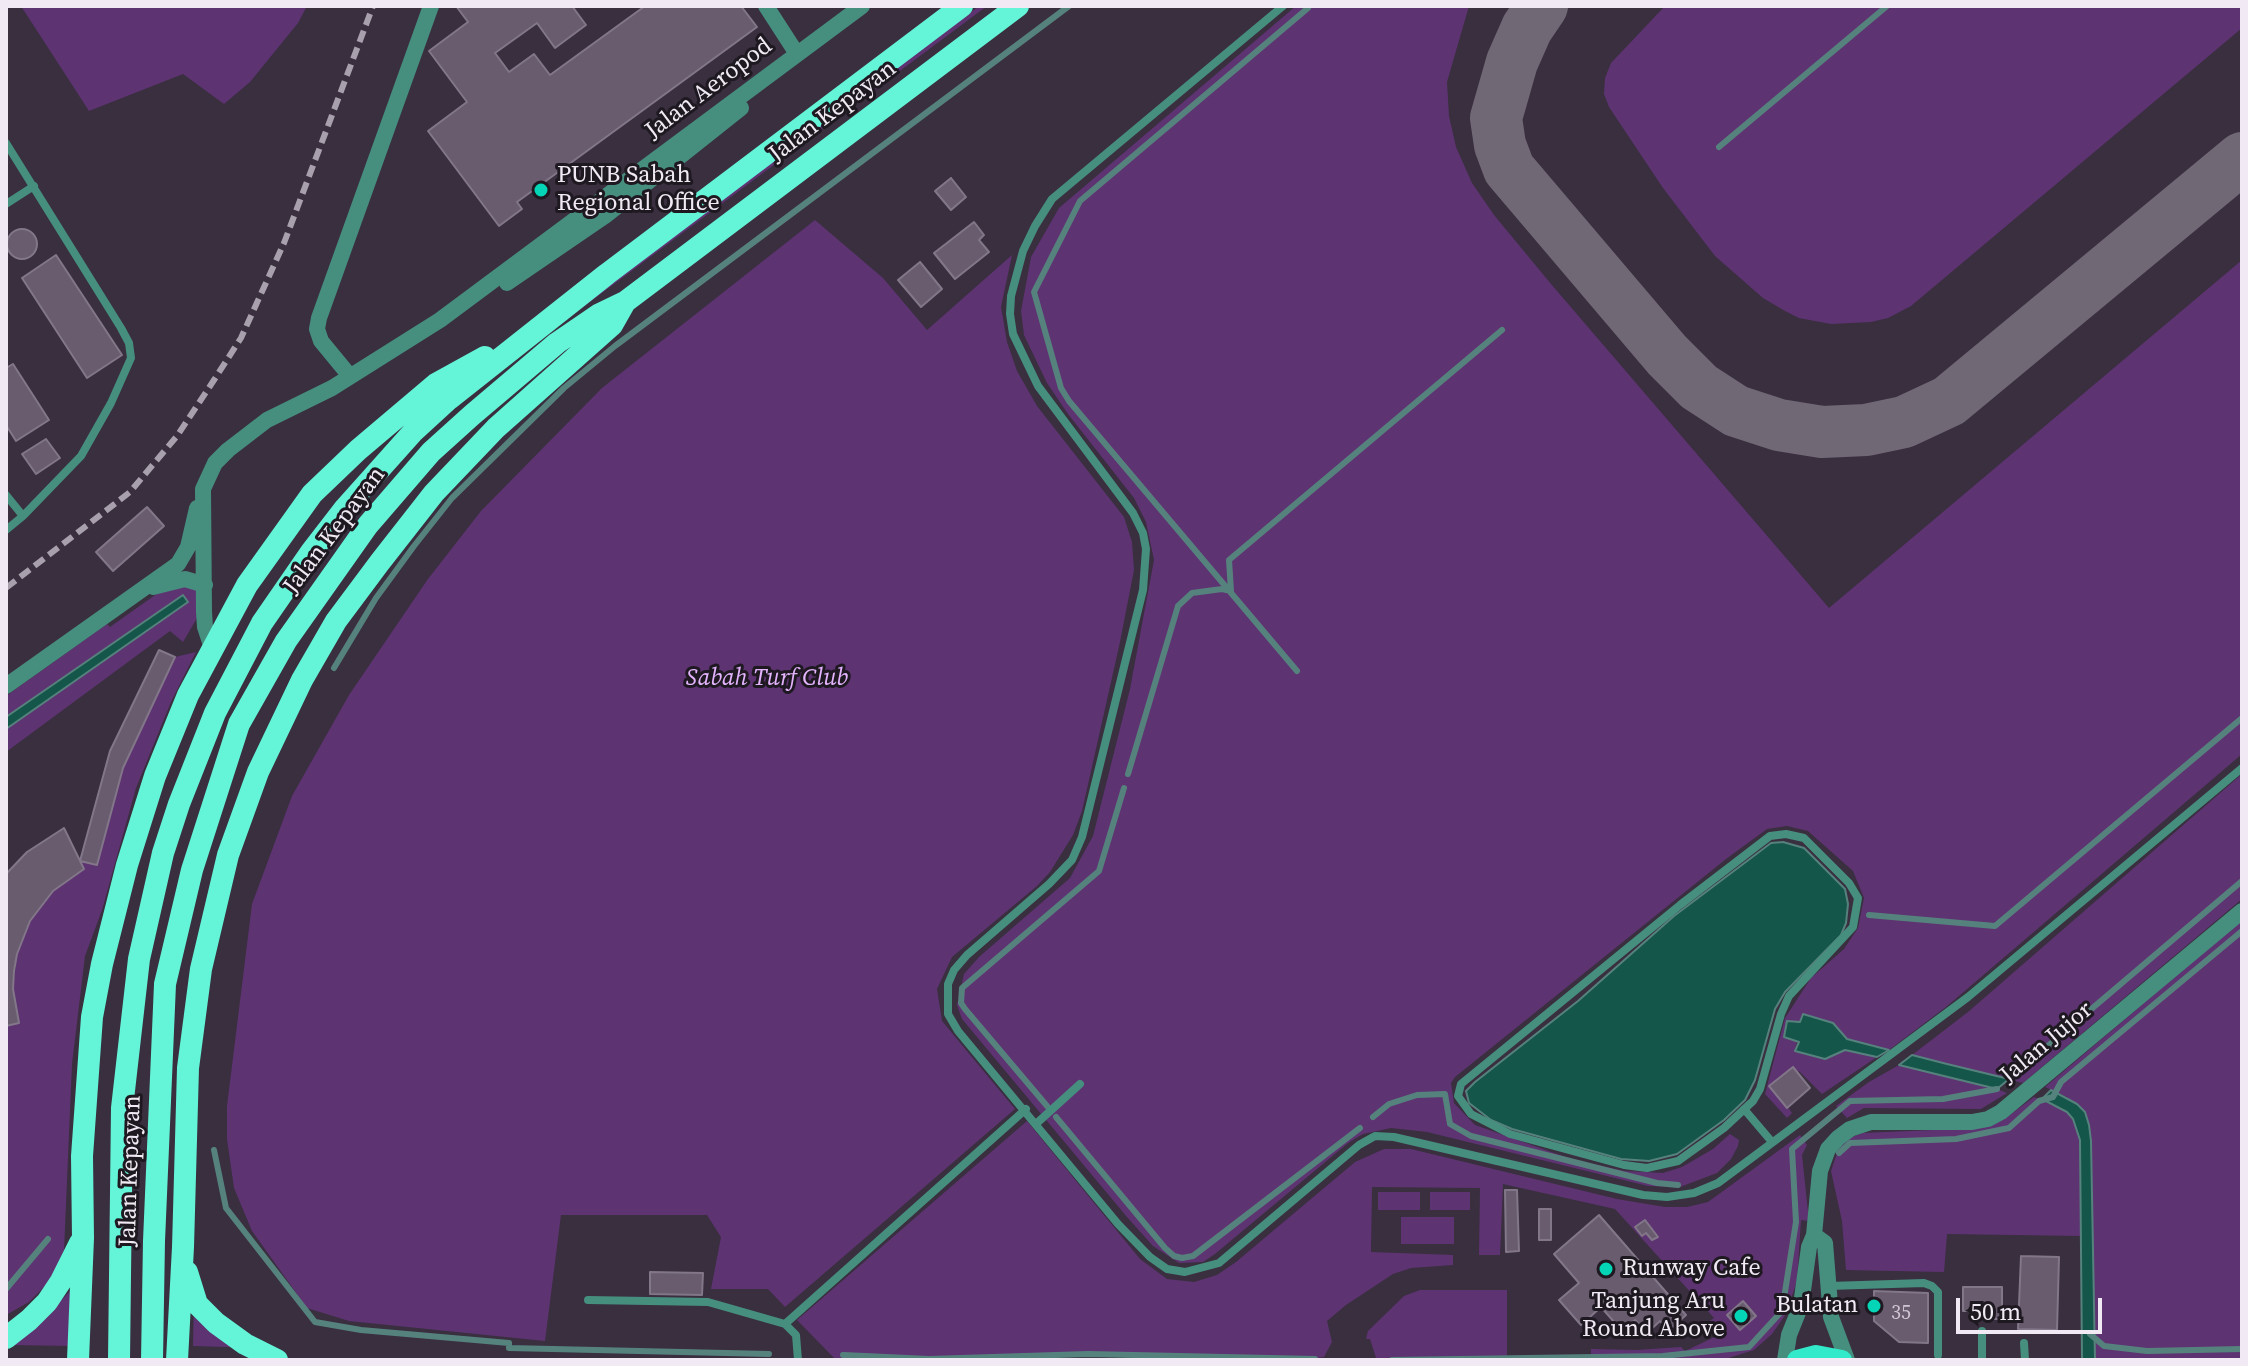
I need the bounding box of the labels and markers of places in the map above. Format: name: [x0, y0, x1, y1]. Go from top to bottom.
place label: PUNB Sabah Regional Office: [557, 162, 720, 218]
marker: PUNB Sabah Regional Office: [532, 181, 550, 199]
place label: Runway Cafe: [1622, 1255, 1761, 1283]
marker: Runway Cafe: [1597, 1260, 1615, 1278]
place label: Tanjung Aru Round Above: [1582, 1288, 1725, 1344]
place label: Bulatan: [1776, 1292, 1858, 1320]
marker: Bulatan: [1865, 1297, 1883, 1315]
marker: Tanjung Aru Round Above: [1732, 1307, 1750, 1325]

